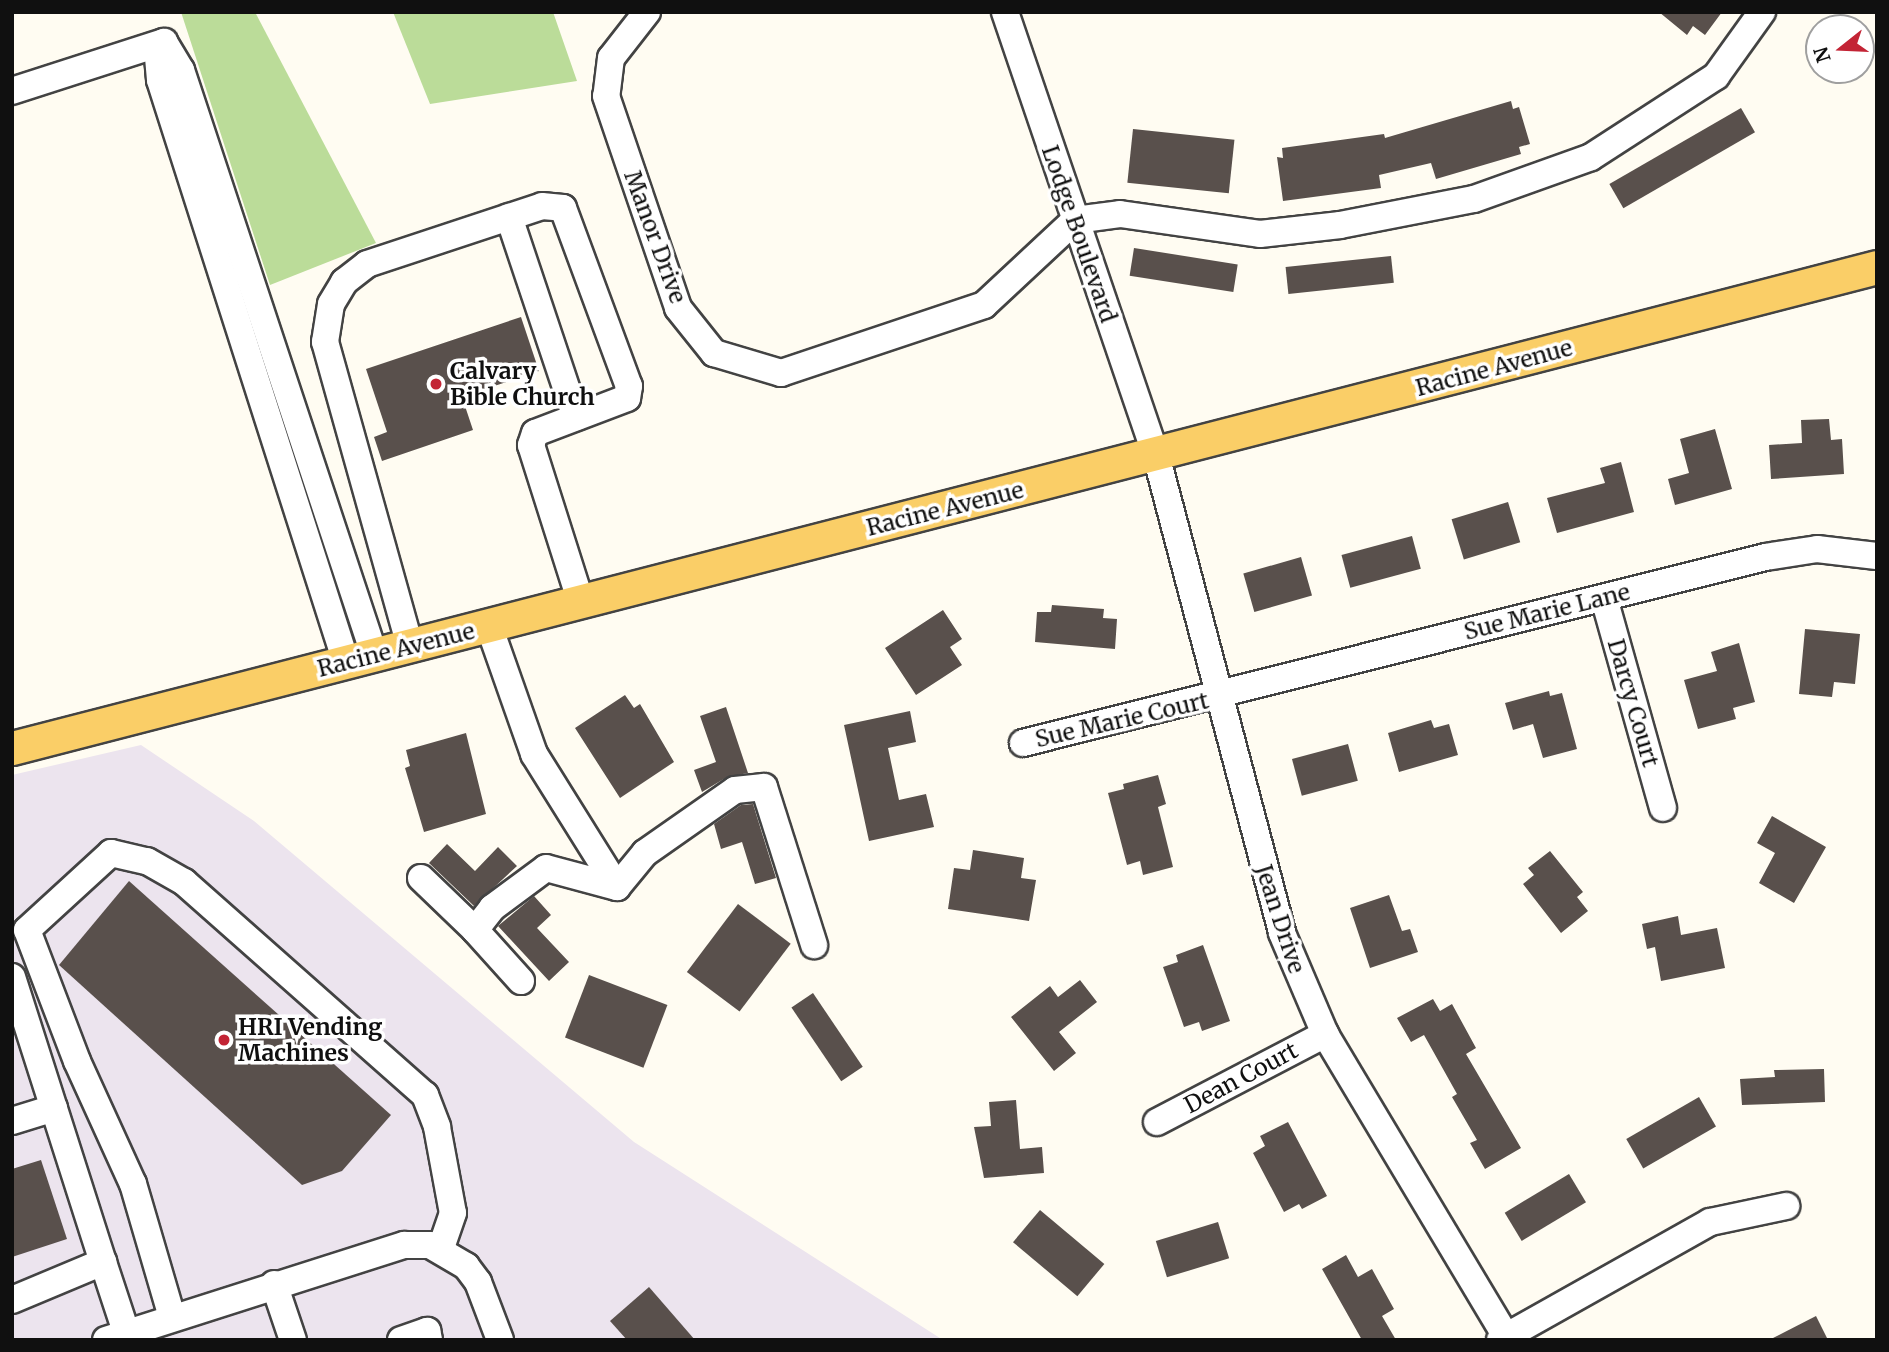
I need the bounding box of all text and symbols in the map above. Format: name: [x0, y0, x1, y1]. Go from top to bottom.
north arrow: [1805, 14, 1875, 84]
text: N: [1808, 44, 1836, 66]
street label: Lodge Boulevard: [1036, 142, 1122, 326]
street label: Manor Drive: [618, 167, 692, 307]
street label: Racine Avenue: [1413, 334, 1575, 402]
place label: Calvary Bible Church: [450, 357, 595, 411]
marker: Calvary Bible Church: [428, 376, 444, 392]
street label: Racine Avenue: [864, 476, 1026, 542]
street label: Sue Marie Lane: [1461, 578, 1633, 646]
street label: Racine Avenue: [315, 617, 477, 683]
street label: Darcy Court: [1602, 636, 1664, 770]
street label: Sue Marie Court: [1033, 687, 1211, 753]
street label: Jean Drive: [1249, 861, 1311, 977]
place label: HRI Vending Machines: [238, 1013, 382, 1067]
marker: HRI Vending Machines: [216, 1032, 232, 1048]
street label: Dean Court: [1180, 1037, 1302, 1119]

